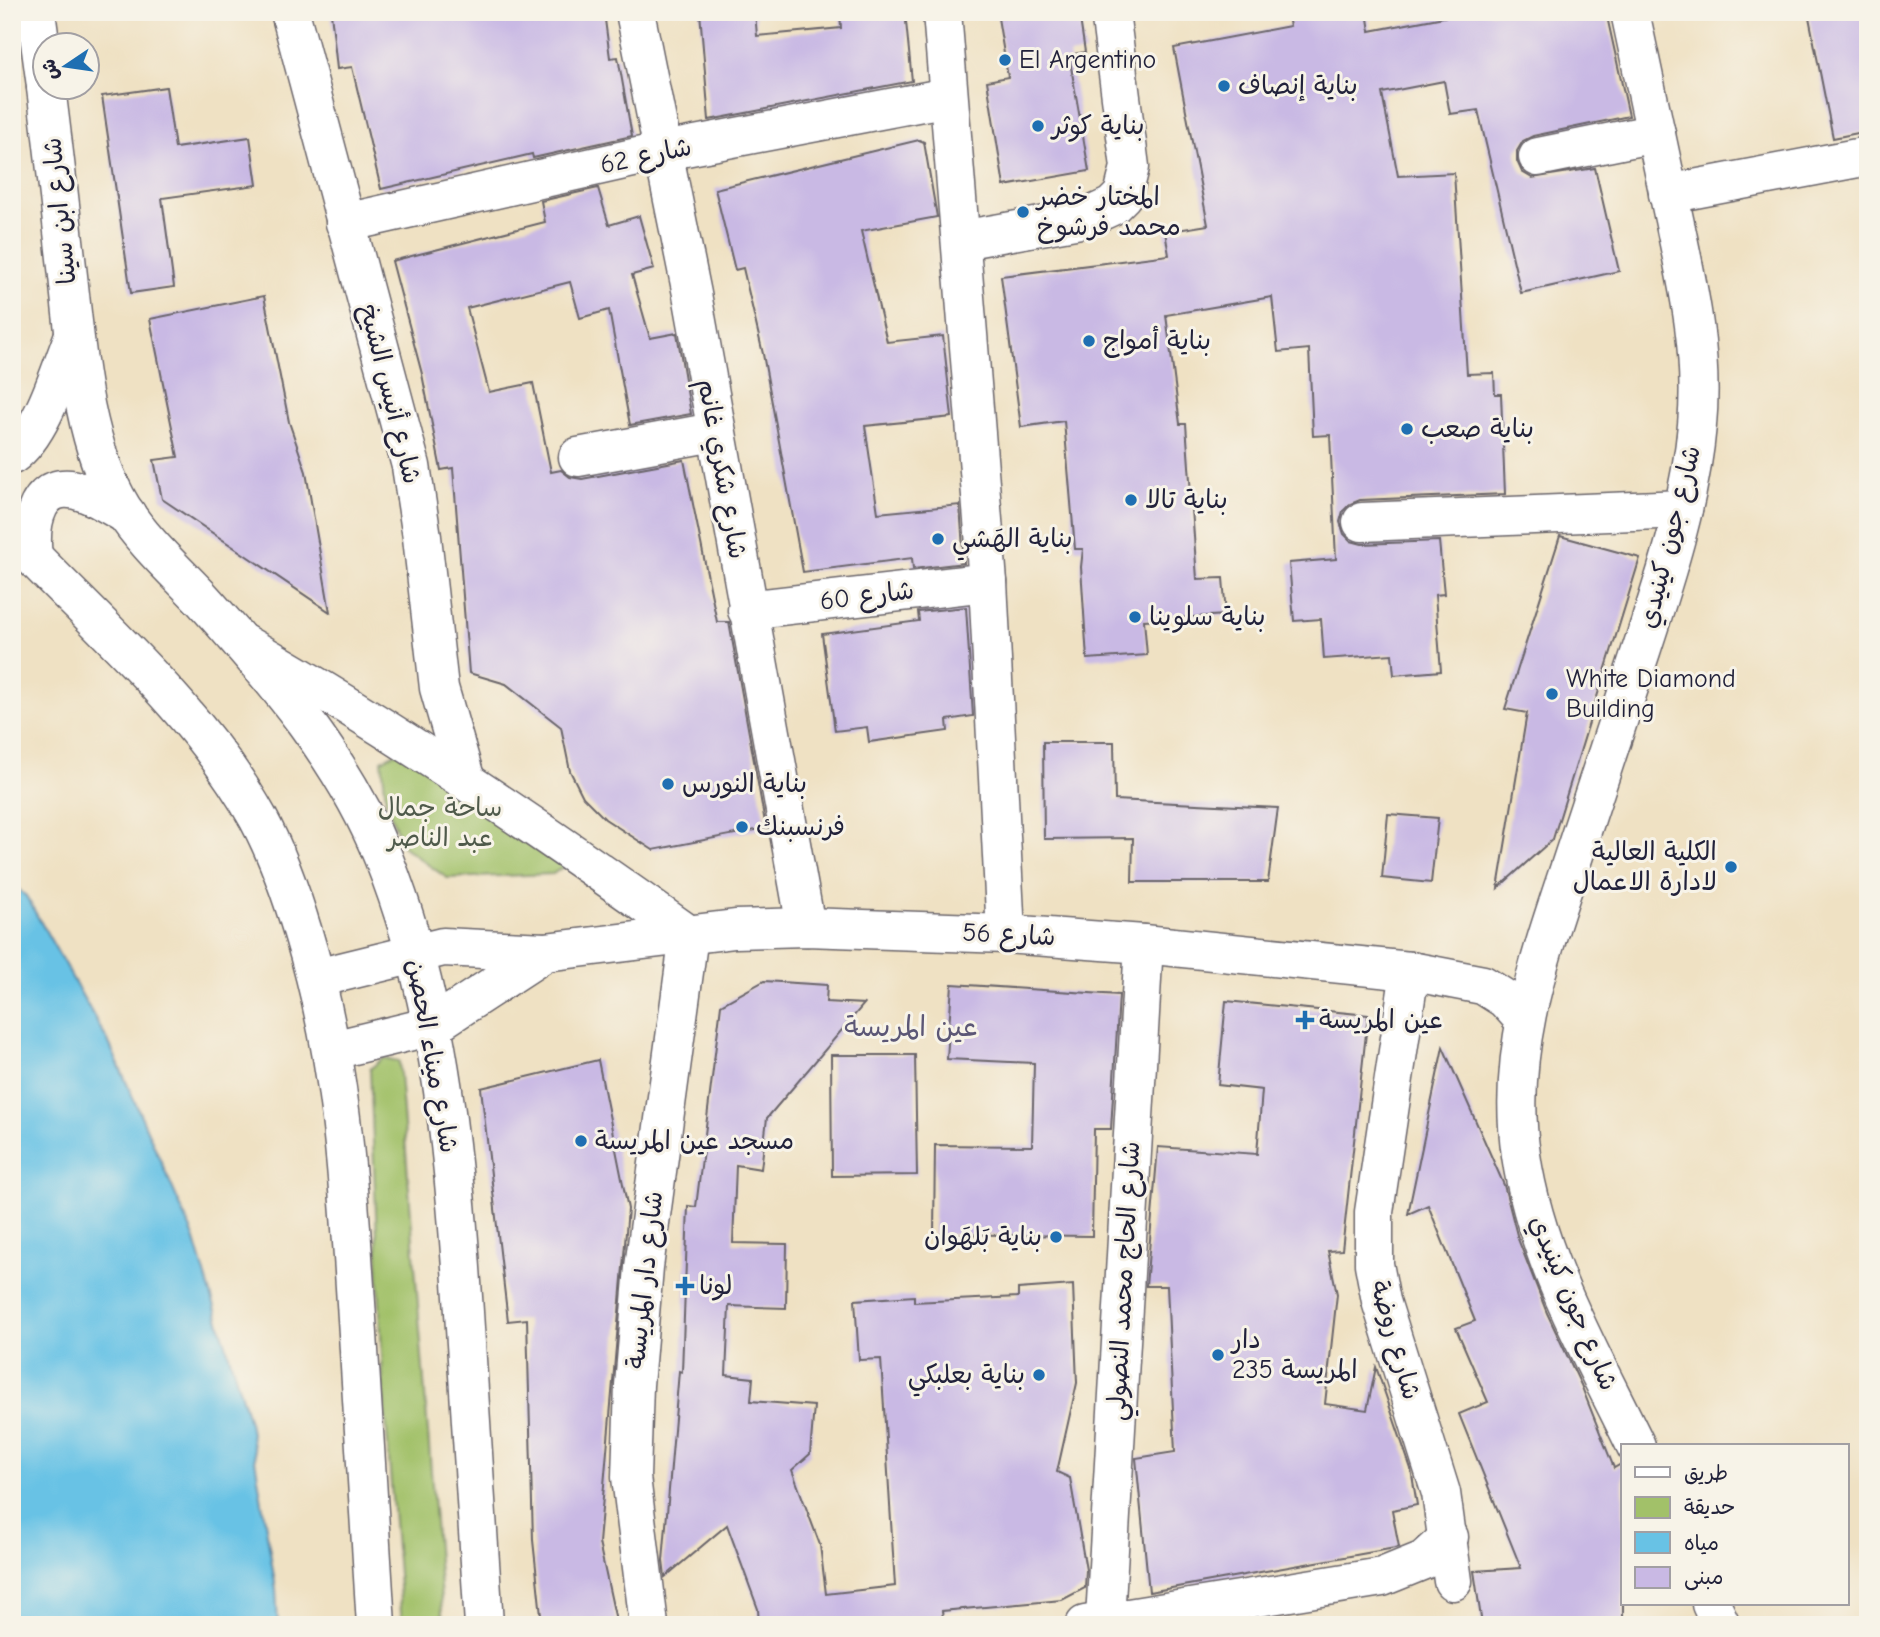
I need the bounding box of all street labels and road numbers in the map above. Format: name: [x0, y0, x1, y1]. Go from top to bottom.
street label: شارع 62: [598, 132, 695, 182]
street label: شارع ابن سينا: [37, 136, 85, 286]
street label: شارع أنيس الشيخ: [351, 301, 428, 488]
street label: شارع شكري غانم: [687, 377, 753, 562]
street label: شارع جون كينيدي: [1633, 442, 1710, 632]
street label: شارع 60: [818, 575, 916, 619]
street label: شارع 56: [962, 918, 1056, 954]
street label: شارع ميناء الحصن: [398, 957, 464, 1156]
street label: شارع الحاج محمد النصولي: [1102, 1140, 1153, 1422]
street label: شارع دار المريسة: [621, 1190, 671, 1371]
street label: شارع جون كينيدي: [1520, 1211, 1623, 1396]
street label: شارع روضة: [1362, 1277, 1426, 1404]

